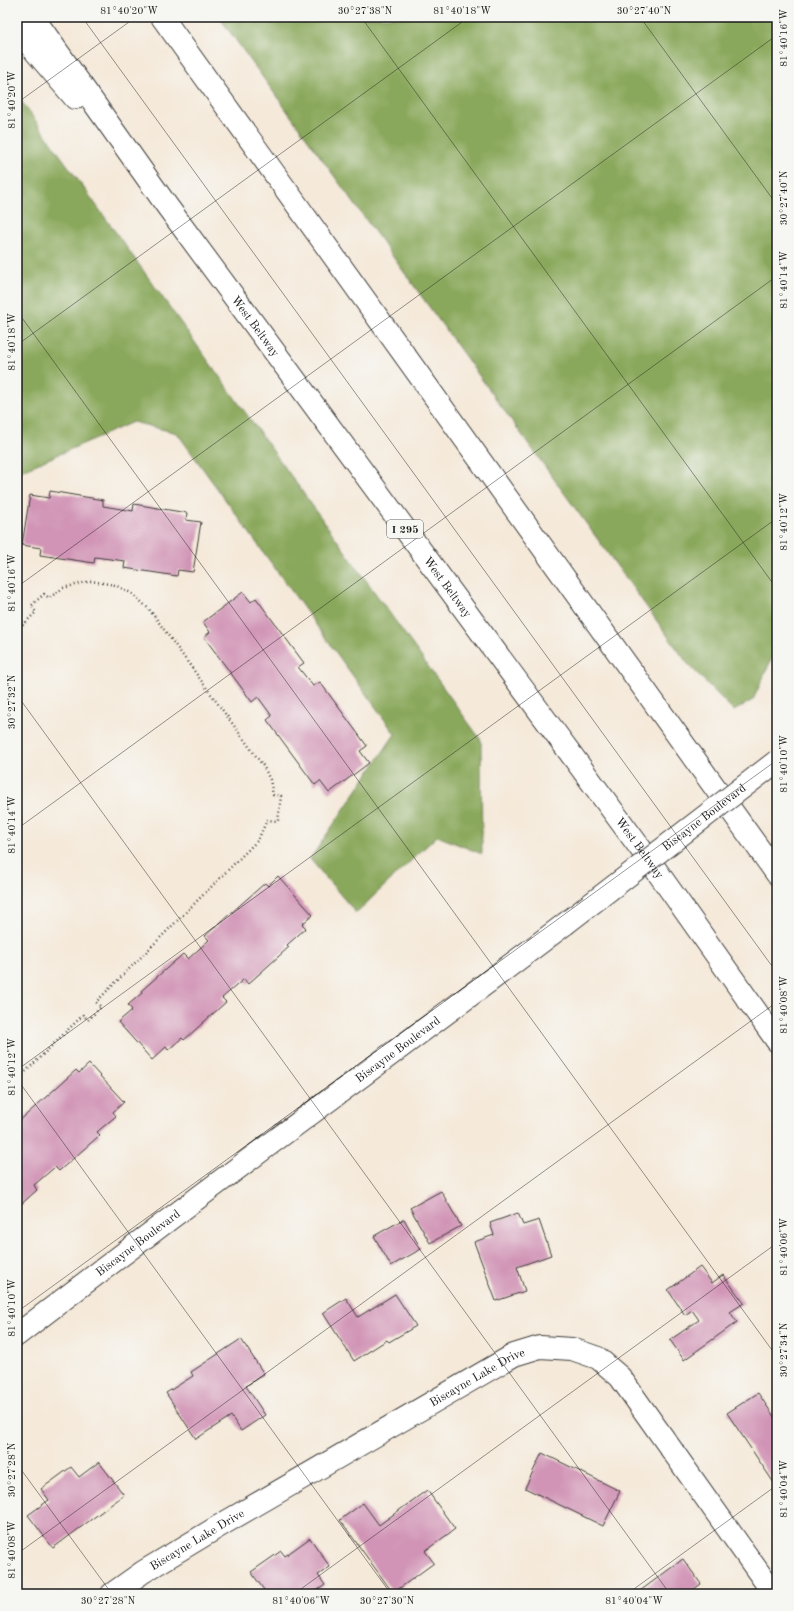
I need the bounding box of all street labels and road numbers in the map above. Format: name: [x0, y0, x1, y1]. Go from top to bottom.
street label: West Beltway: [228, 294, 281, 360]
road number: I 295: [387, 520, 423, 538]
street label: West Beltway: [421, 555, 474, 621]
street label: Biscayne Boulevard: [660, 782, 748, 854]
street label: West Beltway: [613, 816, 666, 882]
street label: Biscayne Boulevard: [354, 1015, 443, 1085]
street label: Biscayne Boulevard: [94, 1208, 183, 1279]
street label: Biscayne Lake Drive: [428, 1347, 527, 1410]
street label: Biscayne Lake Drive: [148, 1507, 247, 1573]

